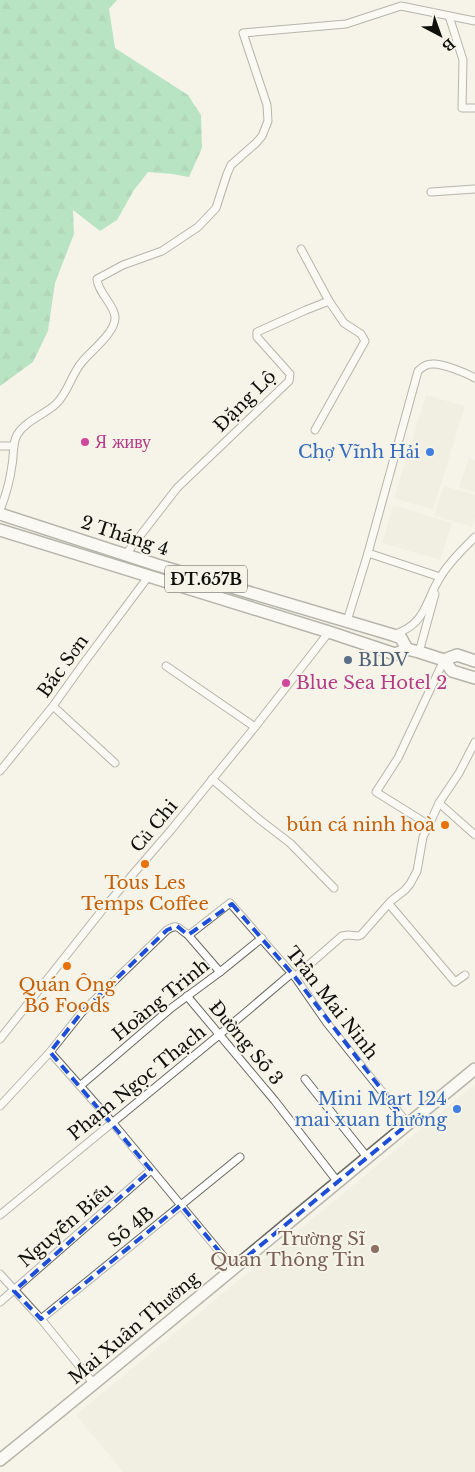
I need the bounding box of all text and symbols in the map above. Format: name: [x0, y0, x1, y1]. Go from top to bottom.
north arrow: [415, 10, 465, 60]
text: B: [438, 34, 459, 55]
street label: Đặng Lộ: [209, 365, 281, 437]
place label: Я живу: [95, 431, 151, 453]
marker: Я живу: [79, 436, 91, 448]
place label: Chợ Vĩnh Hải: [298, 441, 420, 463]
marker: Chợ Vĩnh Hải: [424, 446, 436, 458]
street label: 2 Tháng 4: [78, 511, 172, 561]
road number: ĐT.657B: [165, 566, 247, 592]
street label: Bắc Sơn: [33, 630, 93, 702]
place label: BIDV: [358, 649, 410, 671]
marker: BIDV: [342, 654, 354, 666]
place label: Blue Sea Hotel 2: [296, 672, 447, 694]
marker: Blue Sea Hotel 2: [280, 677, 292, 689]
street label: Củ Chi: [126, 795, 182, 857]
place label: bún cá ninh hoà: [285, 814, 435, 836]
marker: bún cá ninh hoà: [439, 819, 451, 831]
marker: Tous Les Temps Coffee: [139, 858, 151, 870]
place label: Tous Les Temps Coffee: [81, 872, 209, 915]
street label: Trần Mai Ninh: [281, 942, 383, 1064]
street label: Hoàng Trinh: [108, 954, 214, 1046]
marker: Quán Ông Bố Foods: [61, 960, 73, 972]
place label: Quán Ông Bố Foods: [19, 973, 116, 1017]
street label: Đường Số 3: [204, 996, 288, 1090]
street label: Phạm Ngọc Thạch: [64, 1021, 210, 1145]
place label: Mini Mart 124 mai xuan thưởng: [294, 1088, 447, 1131]
marker: Mini Mart 124 mai xuan thưởng: [451, 1103, 463, 1115]
street label: Nguyễn Biểu: [14, 1178, 118, 1272]
street label: Số 4B: [104, 1202, 158, 1252]
place label: Trường Sĩ Quan Thông Tin: [210, 1228, 366, 1271]
marker: Trường Sĩ Quan Thông Tin: [369, 1243, 381, 1255]
street label: Mai Xuân Thưởng: [64, 1267, 204, 1389]

